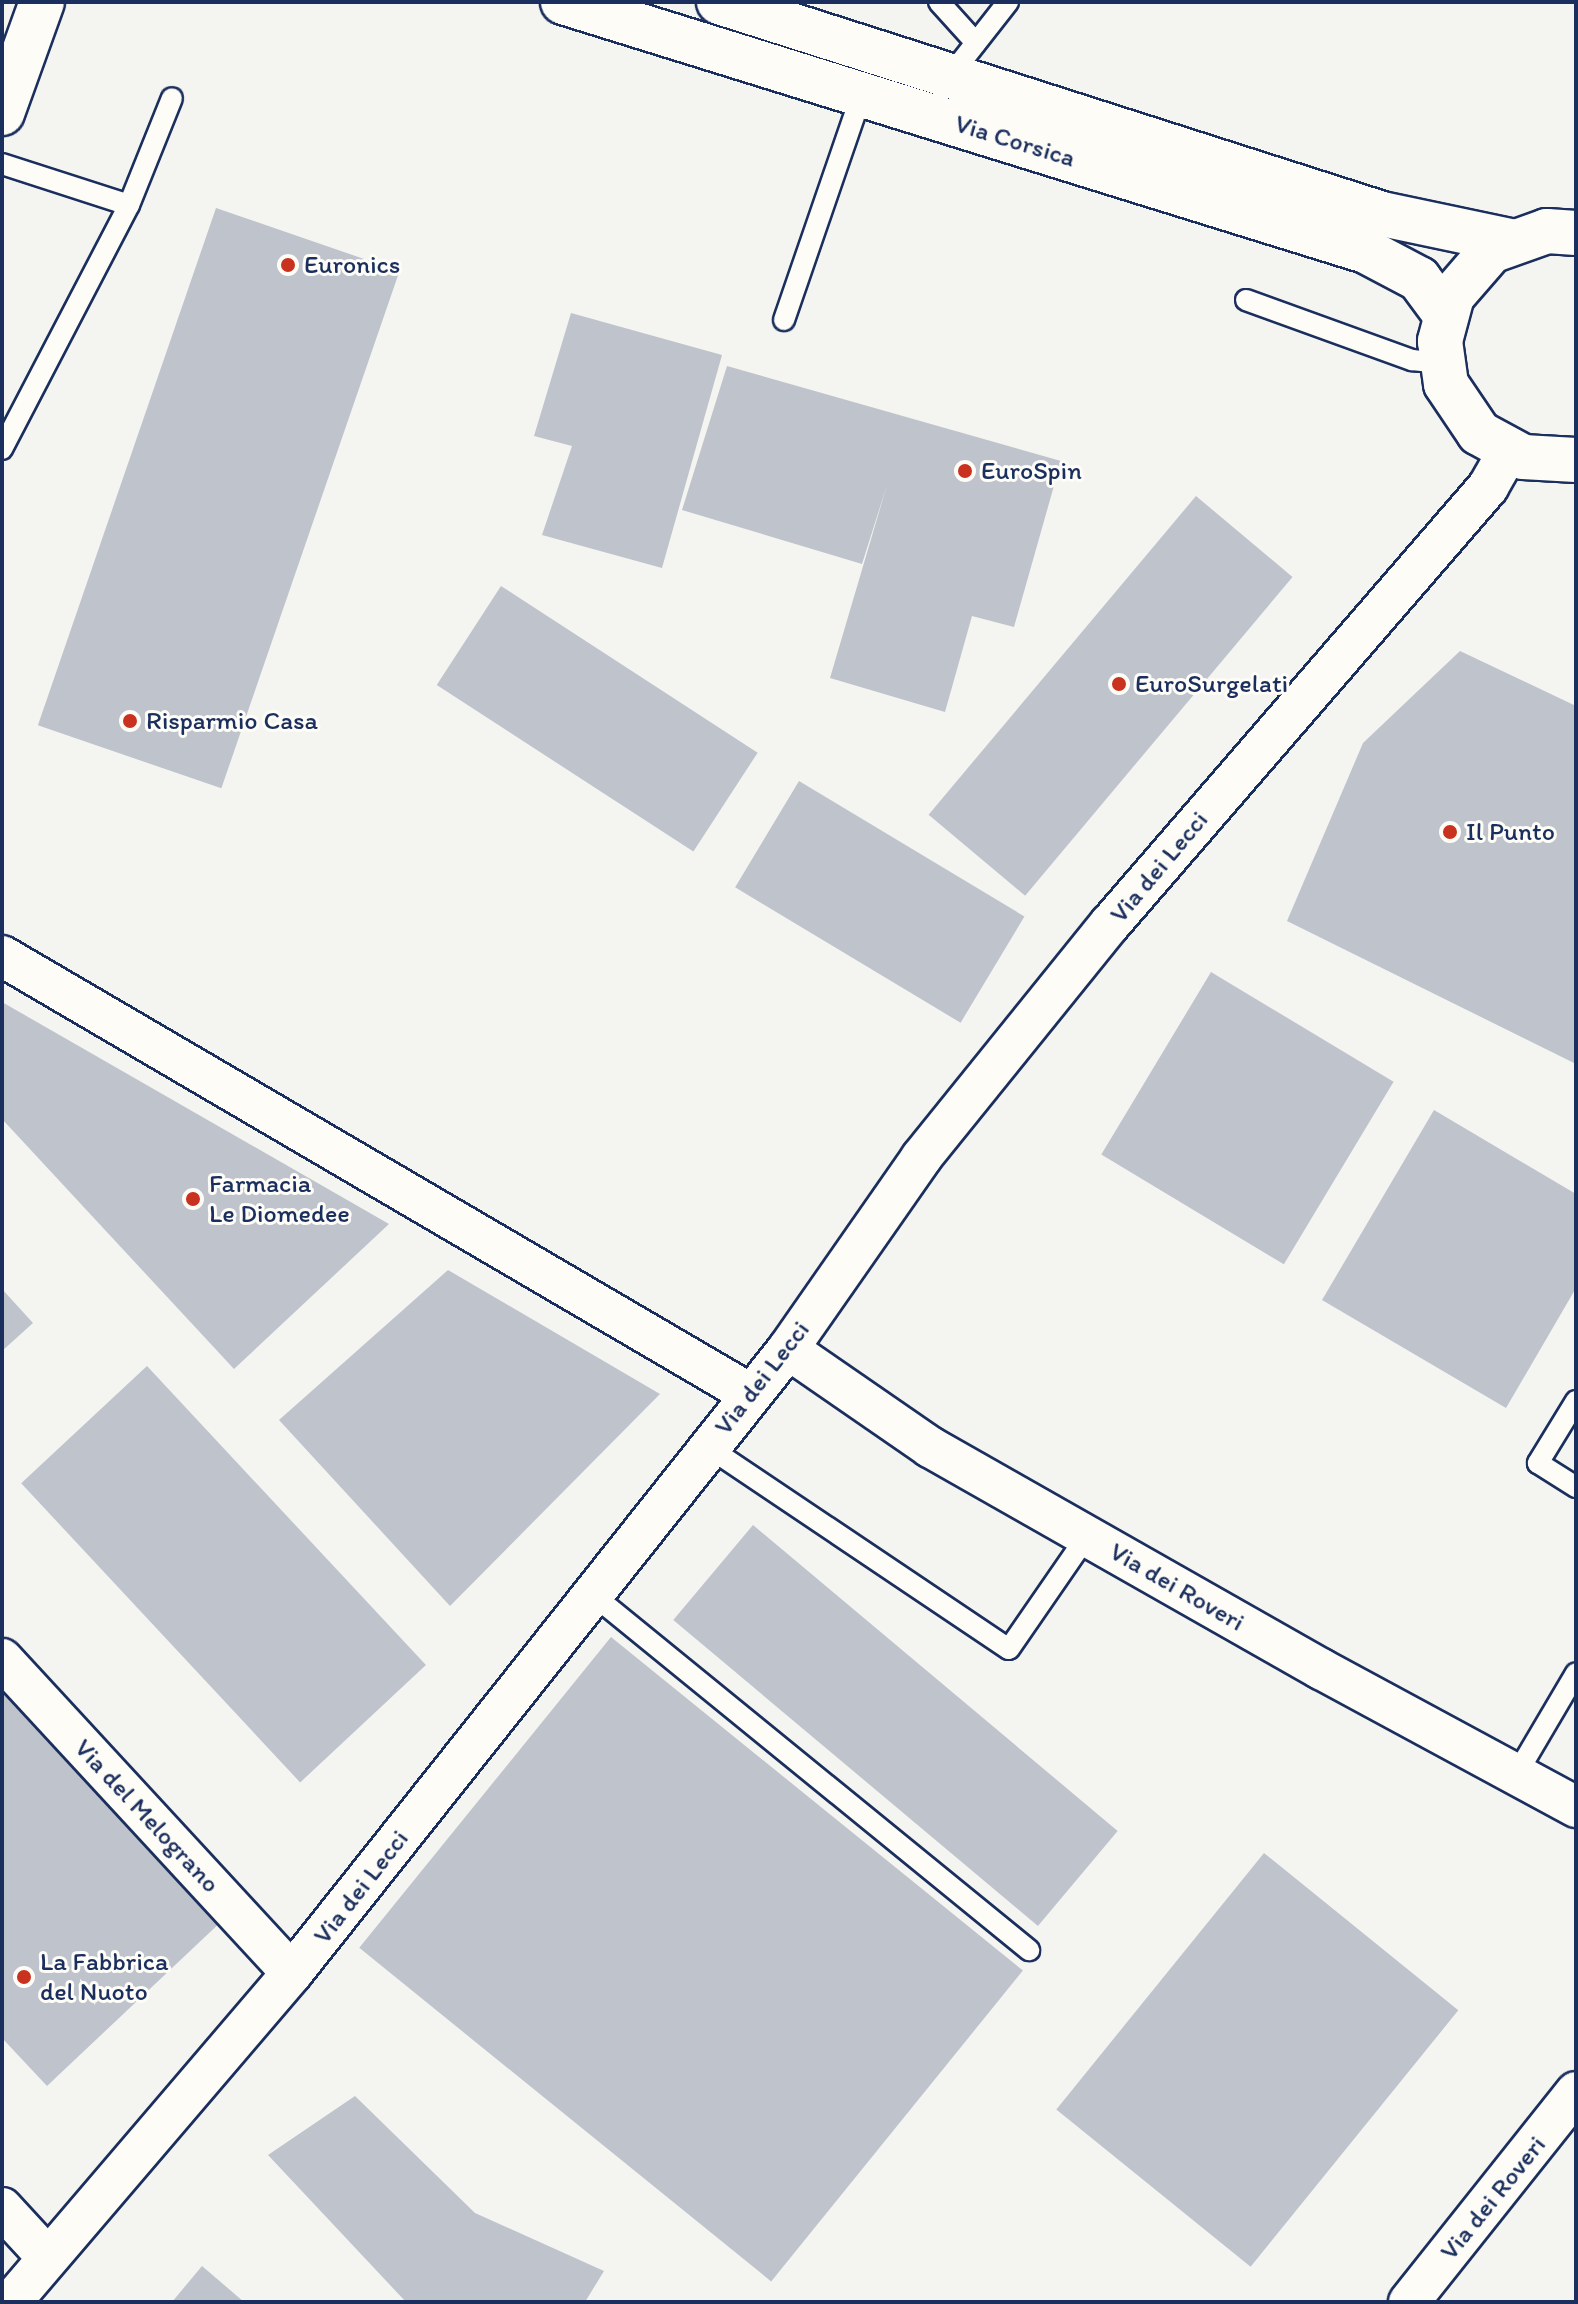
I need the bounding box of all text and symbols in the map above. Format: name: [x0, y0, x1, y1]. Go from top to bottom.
street label: Via Corsica: [951, 108, 1079, 174]
place label: Euronics: [304, 249, 400, 281]
marker: Euronics: [279, 256, 297, 274]
place label: EuroSpin: [981, 455, 1082, 487]
marker: EuroSpin: [956, 462, 974, 480]
place label: EuroSurgelati: [1135, 668, 1288, 700]
marker: EuroSurgelati: [1110, 675, 1128, 693]
place label: Risparmio Casa: [146, 705, 318, 737]
marker: Risparmio Casa: [121, 712, 139, 730]
street label: Via dei Lecci: [1103, 805, 1215, 929]
place label: Il Punto: [1466, 816, 1556, 848]
marker: Il Punto: [1441, 823, 1459, 841]
place label: Farmacia Le Diomedee: [209, 1168, 351, 1230]
marker: Farmacia Le Diomedee: [184, 1190, 202, 1208]
street label: Via dei Lecci: [708, 1315, 816, 1441]
street label: Via dei Roveri: [1105, 1536, 1249, 1638]
street label: Via del Melograno: [68, 1733, 226, 1899]
street label: Via dei Lecci: [307, 1824, 415, 1950]
place label: La Fabbrica del Nuoto: [40, 1946, 168, 2008]
marker: La Fabbrica del Nuoto: [15, 1968, 33, 1986]
street label: Via dei Roveri: [1434, 2130, 1552, 2266]

